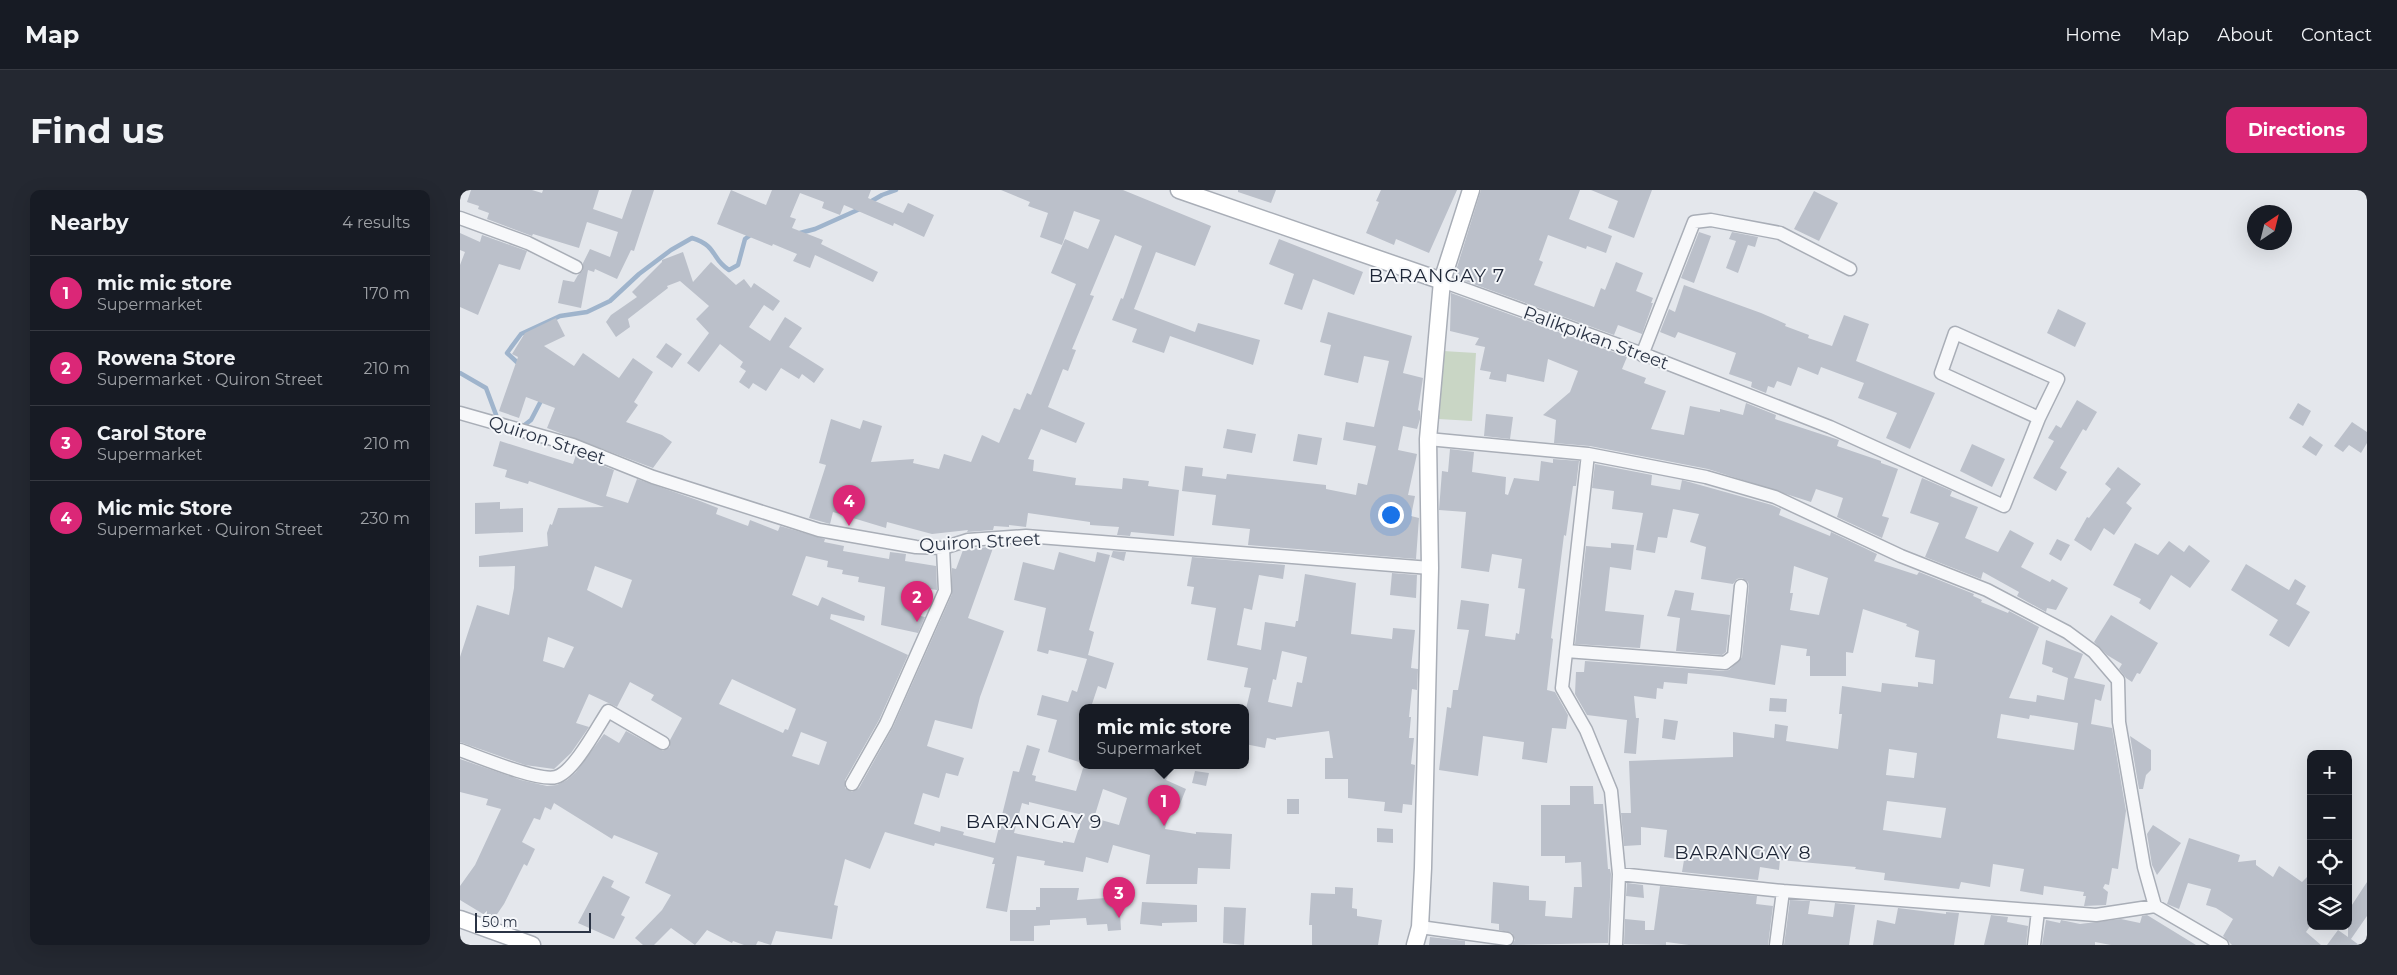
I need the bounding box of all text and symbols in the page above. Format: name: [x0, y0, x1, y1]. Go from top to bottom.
text: Map: [25, 20, 79, 49]
text: Home: [2065, 24, 2121, 46]
text: Map: [2149, 24, 2189, 46]
text: About: [2217, 24, 2273, 46]
text: Contact: [2301, 24, 2372, 46]
button: Directions: [2226, 107, 2367, 153]
text: Find us: [30, 109, 164, 152]
north arrow: [2247, 205, 2292, 250]
text: Nearby: [50, 210, 129, 235]
text: 4 results: [342, 213, 410, 232]
district label: BARANGAY 7: [1369, 264, 1505, 287]
text: mic mic store: [97, 272, 232, 295]
text: 1: [63, 284, 69, 303]
text: 170 m: [363, 284, 410, 303]
text: Supermarket: [97, 295, 203, 314]
street label: Palikpikan Street: [1520, 301, 1672, 375]
text: Rowena Store: [97, 347, 235, 370]
text: 2: [61, 359, 71, 378]
text: 210 m: [363, 359, 410, 378]
text: Supermarket · Quiron Street: [97, 370, 323, 389]
street label: Quiron Street: [486, 411, 608, 469]
text: Carol Store: [97, 422, 207, 445]
text: 3: [61, 434, 71, 453]
text: 210 m: [363, 434, 410, 453]
text: Supermarket: [97, 445, 203, 464]
pin: 4: [833, 485, 865, 526]
text: Mic mic Store: [97, 497, 232, 520]
your location: [1378, 502, 1404, 528]
text: 4: [60, 509, 72, 528]
text: 230 m: [360, 509, 410, 528]
text: Supermarket · Quiron Street: [97, 520, 323, 539]
street label: Quiron Street: [919, 528, 1041, 556]
pin: 2: [901, 581, 933, 622]
popup: [1079, 704, 1249, 769]
text: mic mic store: [1096, 716, 1232, 739]
text: Supermarket: [1096, 739, 1202, 758]
map controls: [2307, 750, 2352, 930]
button: +: [2307, 750, 2352, 795]
pin: 1: [1148, 785, 1180, 826]
button: −: [2307, 795, 2352, 840]
district label: BARANGAY 9: [966, 810, 1102, 833]
button: locate: [2307, 840, 2352, 885]
district label: BARANGAY 8: [1674, 841, 1812, 864]
pin: 3: [1103, 877, 1135, 918]
button: layers: [2307, 885, 2352, 930]
scale bar: [475, 910, 591, 933]
text: 50 m: [482, 913, 518, 931]

